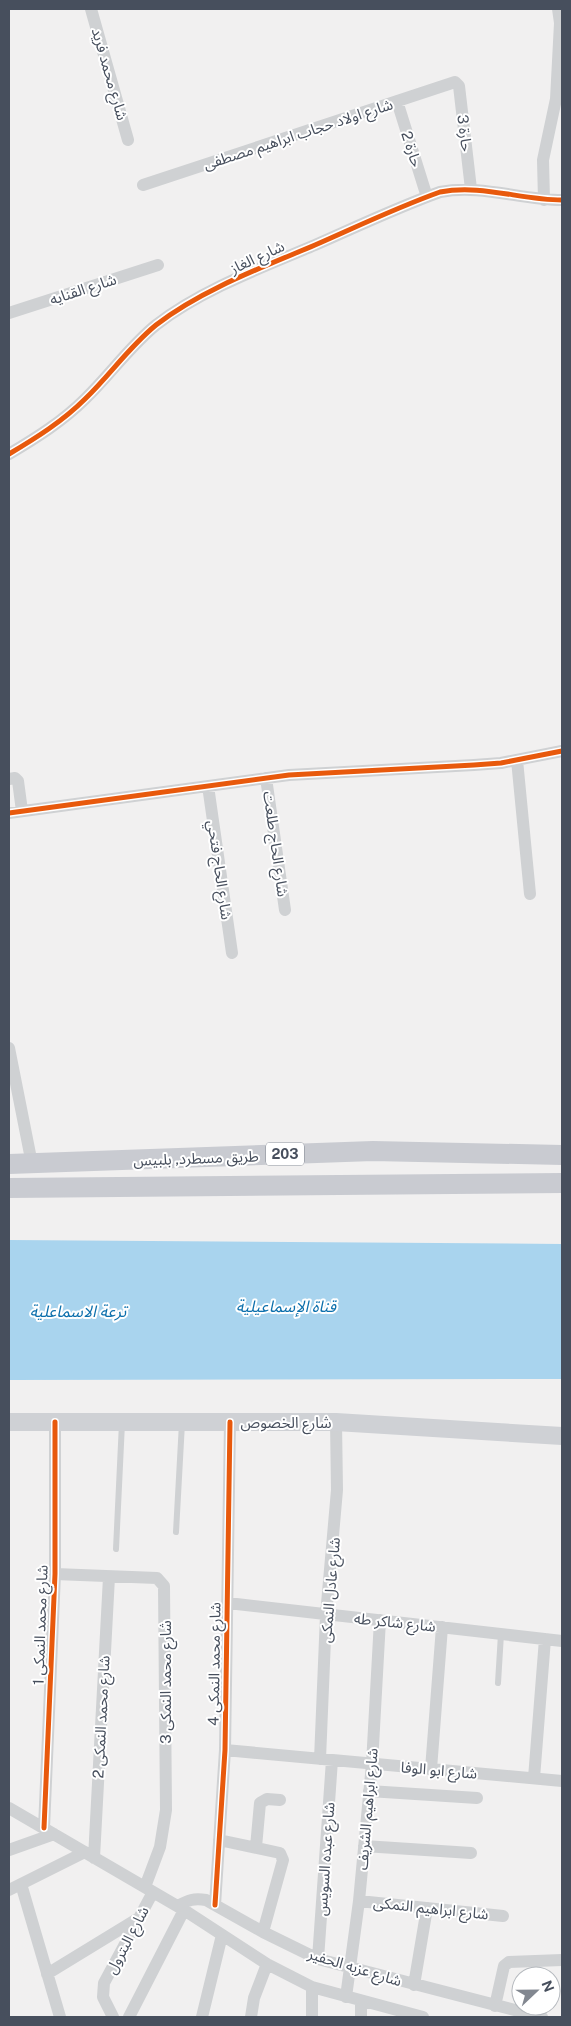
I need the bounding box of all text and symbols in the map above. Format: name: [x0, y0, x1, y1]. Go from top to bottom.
street label: شارع محمد فريد: [85, 26, 131, 123]
street label: شارع اولاد حجاب ابراهيم مصطفى: [201, 95, 396, 177]
street label: حارة 3: [453, 113, 476, 153]
street label: حارة 2: [397, 129, 426, 170]
street label: شارع الغاز: [226, 237, 289, 281]
street label: شارع القنايه: [48, 270, 120, 312]
street label: شارع الحاج طلعت: [256, 790, 292, 899]
street label: شارع الحاج فتحي: [201, 819, 235, 922]
road number: 203: [266, 1142, 304, 1166]
street label: طريق مسطرد, بلبيس: [133, 1147, 259, 1171]
water label: قناة الإسماعيلية: [236, 1297, 337, 1317]
water label: ترعة الاسماعلية: [30, 1302, 129, 1321]
street label: شارع الخصوص: [241, 1414, 332, 1435]
street label: شارع عادل النمكى: [317, 1536, 347, 1644]
street label: شارع محمد النمكى 1: [29, 1564, 55, 1686]
street label: شارع محمد النمكى 4: [204, 1602, 228, 1726]
street label: شارع شاكر طه: [353, 1609, 437, 1639]
street label: شارع محمد النمكى 3: [157, 1620, 178, 1744]
street label: شارع محمد النمكى 2: [89, 1655, 117, 1779]
street label: شارع ابراهيم الشريف: [353, 1747, 385, 1871]
street label: شارع ابو الوفا: [400, 1758, 478, 1786]
street label: شارع عبده السويس: [313, 1801, 341, 1917]
street label: شارع ابراهيم النمكى: [372, 1893, 490, 1927]
street label: شارع البترول: [102, 1903, 156, 1979]
street label: شارع عزبه الحفير: [304, 1944, 404, 1993]
north arrow: [511, 1966, 561, 2016]
text: N: [539, 1978, 558, 1994]

